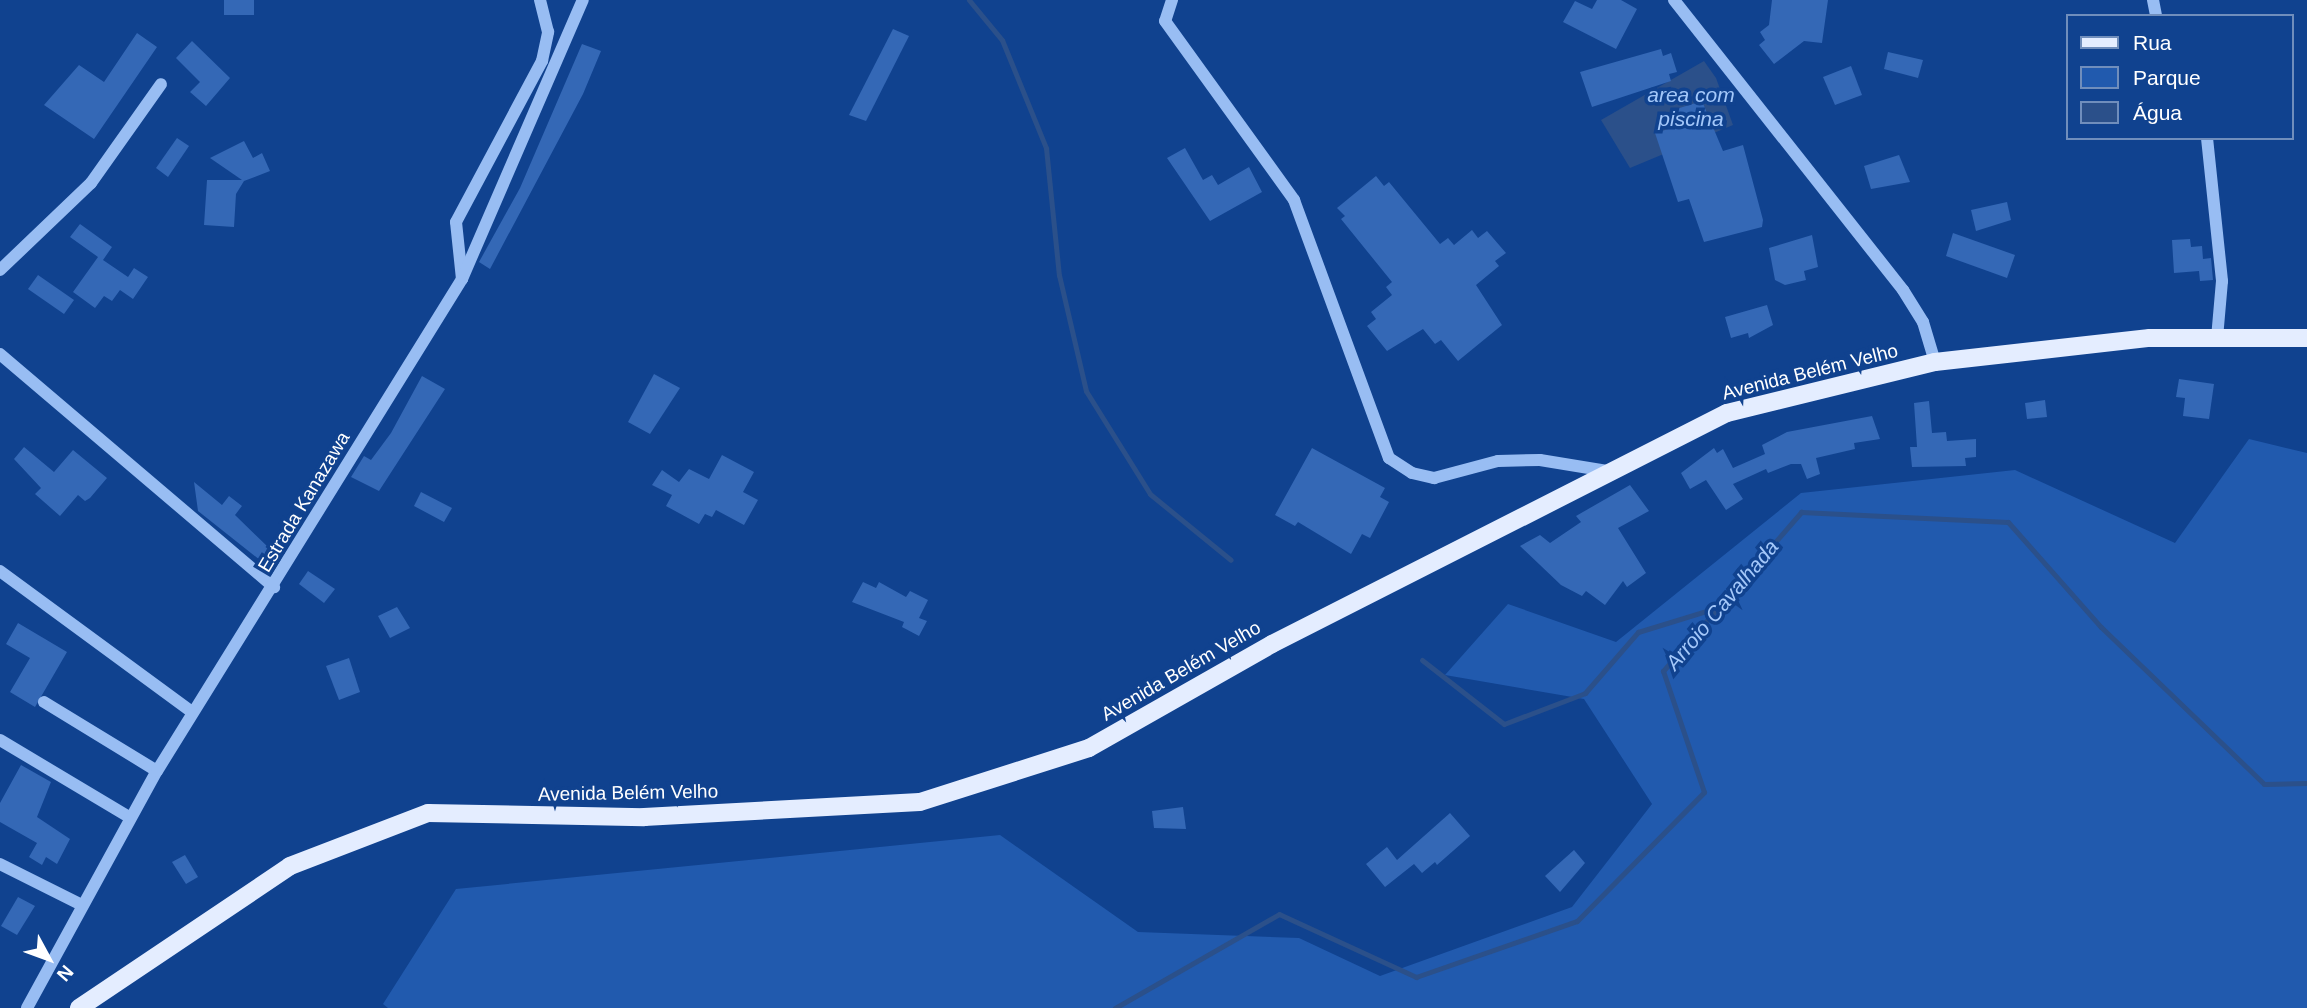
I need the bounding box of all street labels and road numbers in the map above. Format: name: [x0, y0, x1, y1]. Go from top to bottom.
street label: Avenida Belém Velho: [1720, 339, 1900, 405]
street label: Estrada Kanazawa: [253, 428, 355, 576]
street label: Avenida Belém Velho: [1097, 616, 1265, 726]
street label: Avenida Belém Velho: [538, 780, 718, 806]

